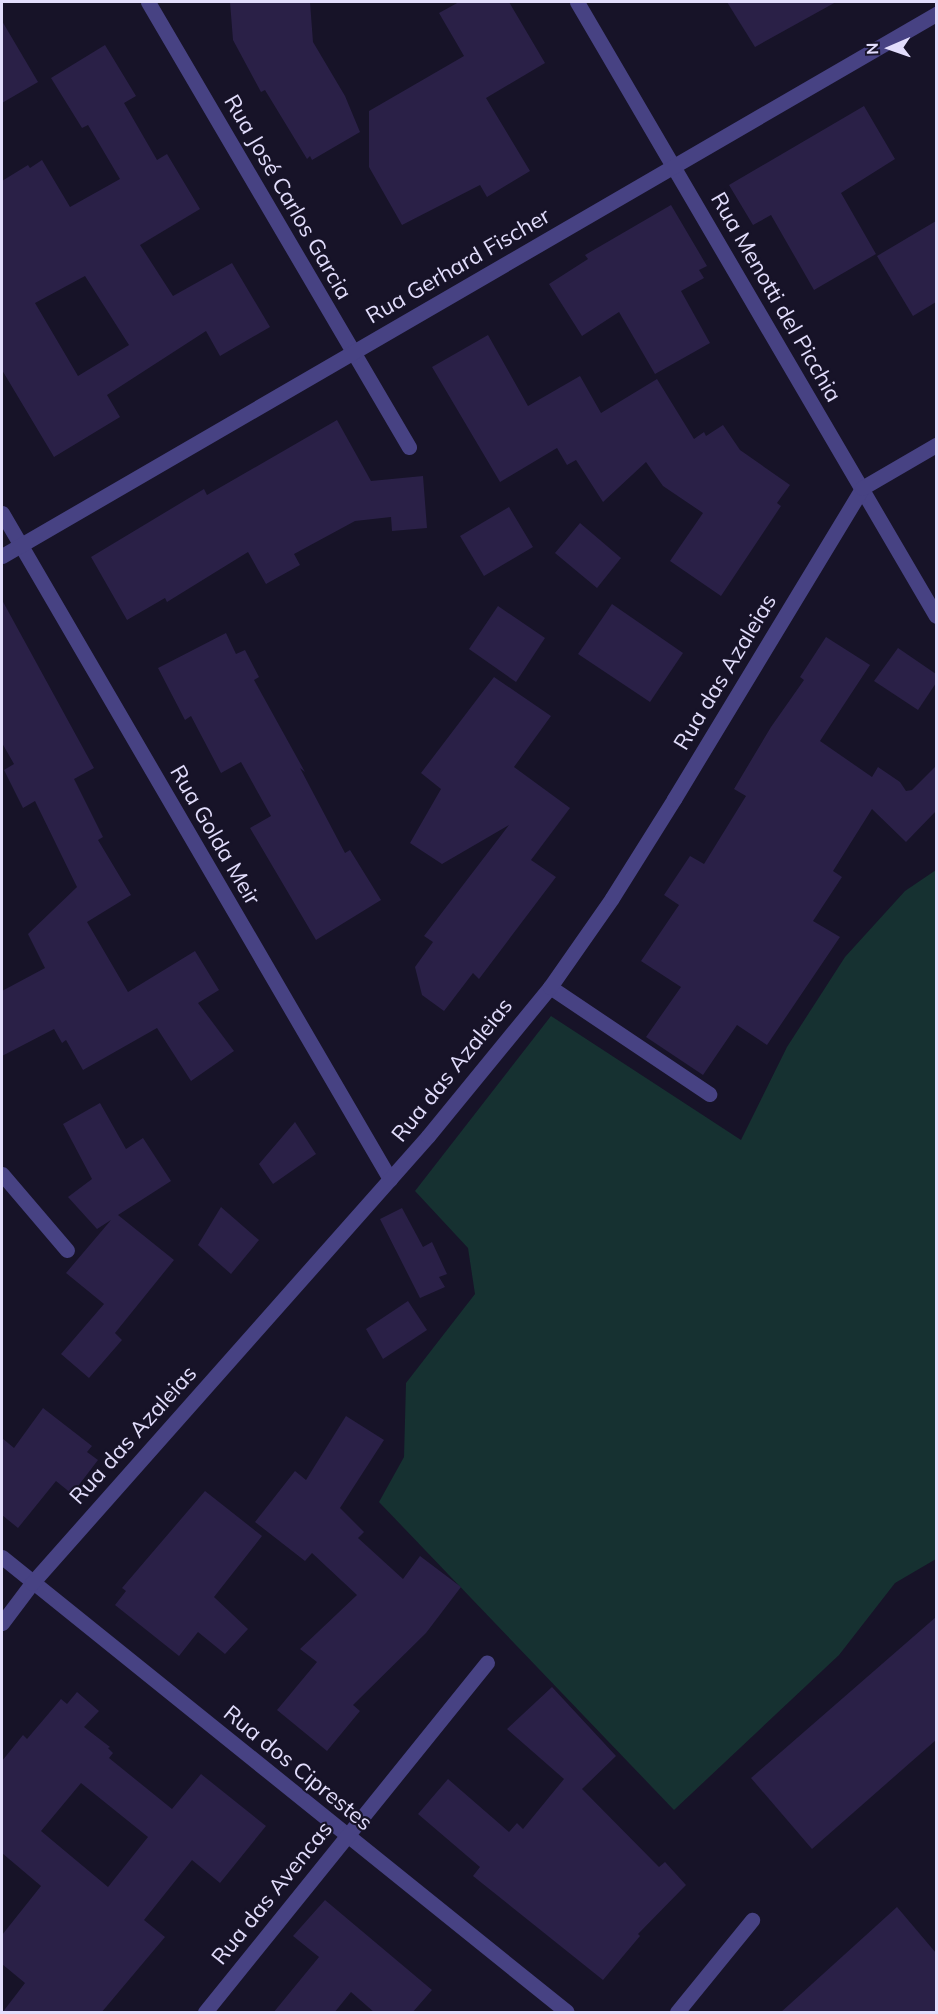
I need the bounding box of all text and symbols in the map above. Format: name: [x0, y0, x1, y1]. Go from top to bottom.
north arrow: [860, 18, 920, 78]
text: N: [862, 42, 882, 55]
street label: Rua José Carlos Garcia: [219, 90, 357, 304]
street label: Rua Menotti del Picchia: [705, 187, 847, 407]
street label: Rua Gerhard Fischer: [361, 203, 555, 329]
street label: Rua das Azaleias: [668, 589, 782, 755]
street label: Rua Golda Meir: [164, 760, 266, 910]
street label: Rua das Azaleias: [386, 993, 518, 1147]
street label: Rua das Azaleias: [64, 1360, 202, 1510]
street label: Rua dos Ciprestes: [218, 1700, 378, 1836]
street label: Rua das Avencas: [206, 1816, 338, 1970]

